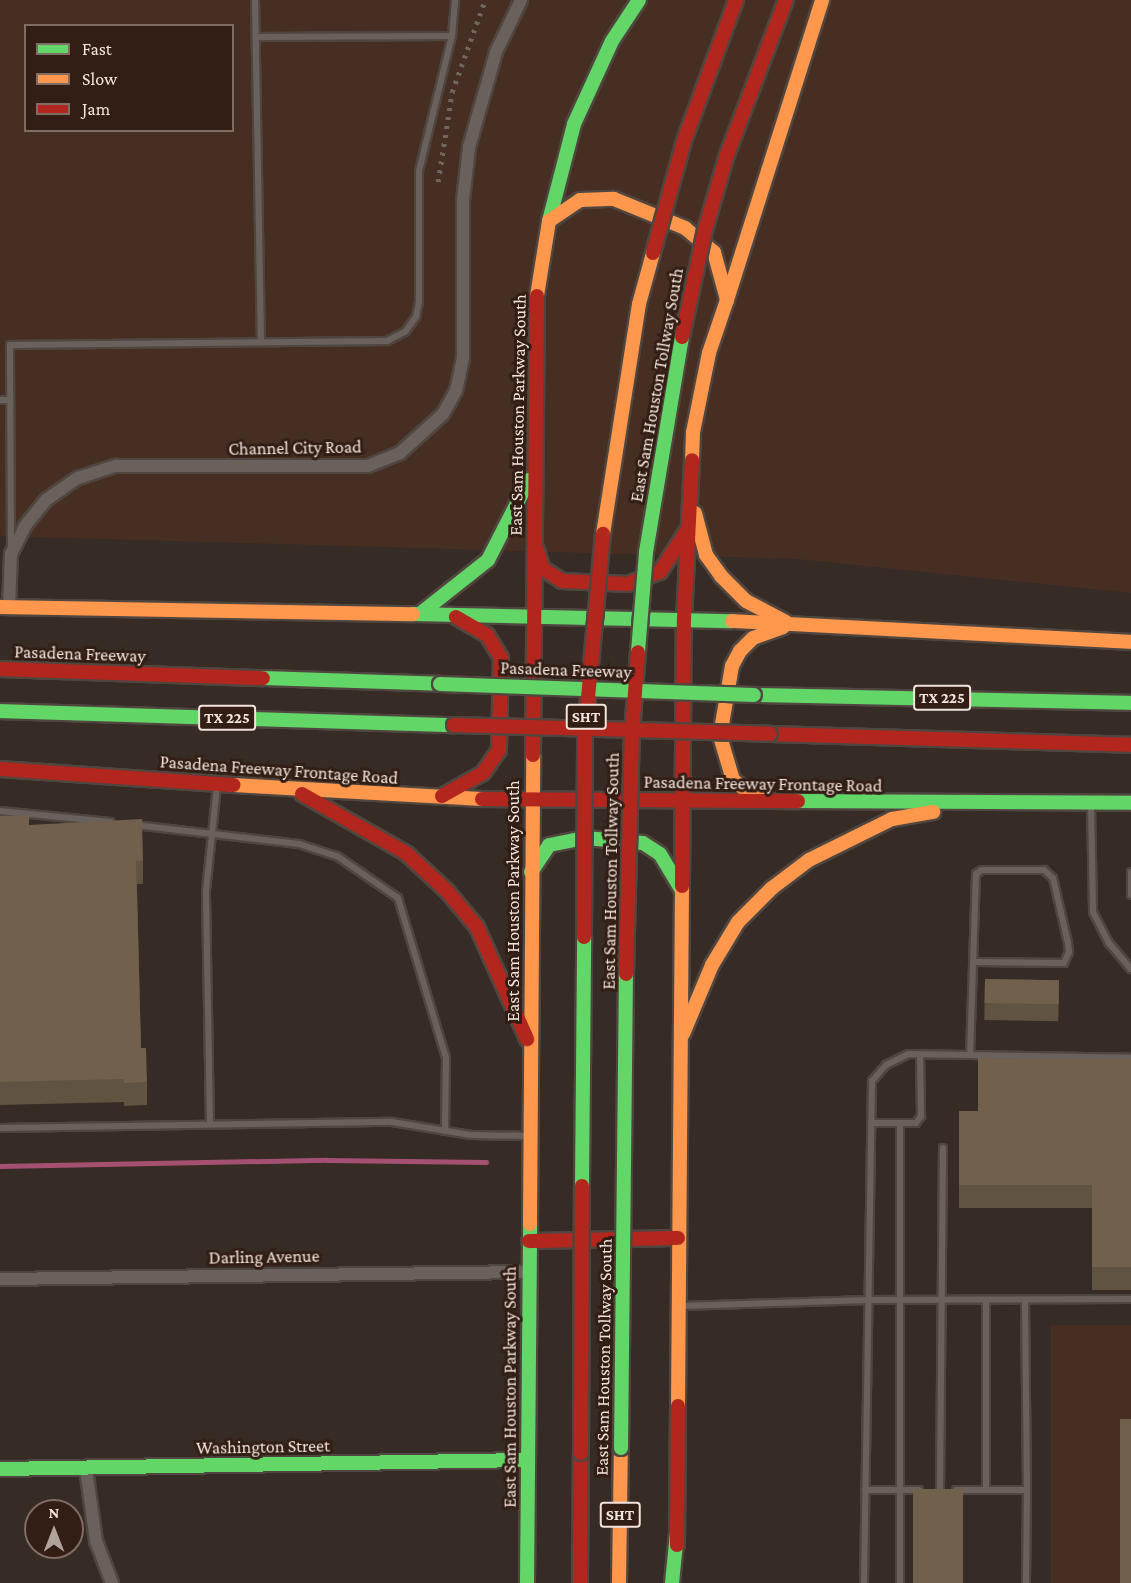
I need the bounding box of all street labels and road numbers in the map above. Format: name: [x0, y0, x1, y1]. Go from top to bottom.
street label: East Sam Houston Tollway South: [626, 266, 688, 504]
street label: East Sam Houston Parkway South: [505, 294, 531, 536]
street label: Channel City Road: [228, 436, 362, 460]
street label: Pasadena Freeway: [14, 641, 146, 667]
street label: Pasadena Freeway: [500, 657, 632, 683]
road number: TX 225: [912, 685, 972, 711]
road number: SHT: [565, 704, 607, 730]
road number: TX 225: [197, 705, 257, 731]
street label: Pasadena Freeway Frontage Road: [159, 751, 399, 789]
street label: East Sam Houston Tollway South: [598, 752, 624, 990]
street label: Pasadena Freeway Frontage Road: [643, 771, 883, 797]
street label: East Sam Houston Parkway South: [502, 780, 524, 1022]
street label: East Sam Houston Tollway South: [591, 1238, 617, 1476]
street label: Darling Avenue: [208, 1245, 320, 1269]
street label: East Sam Houston Parkway South: [499, 1266, 521, 1508]
street label: Washington Street: [196, 1435, 330, 1459]
road number: SHT: [599, 1502, 641, 1528]

